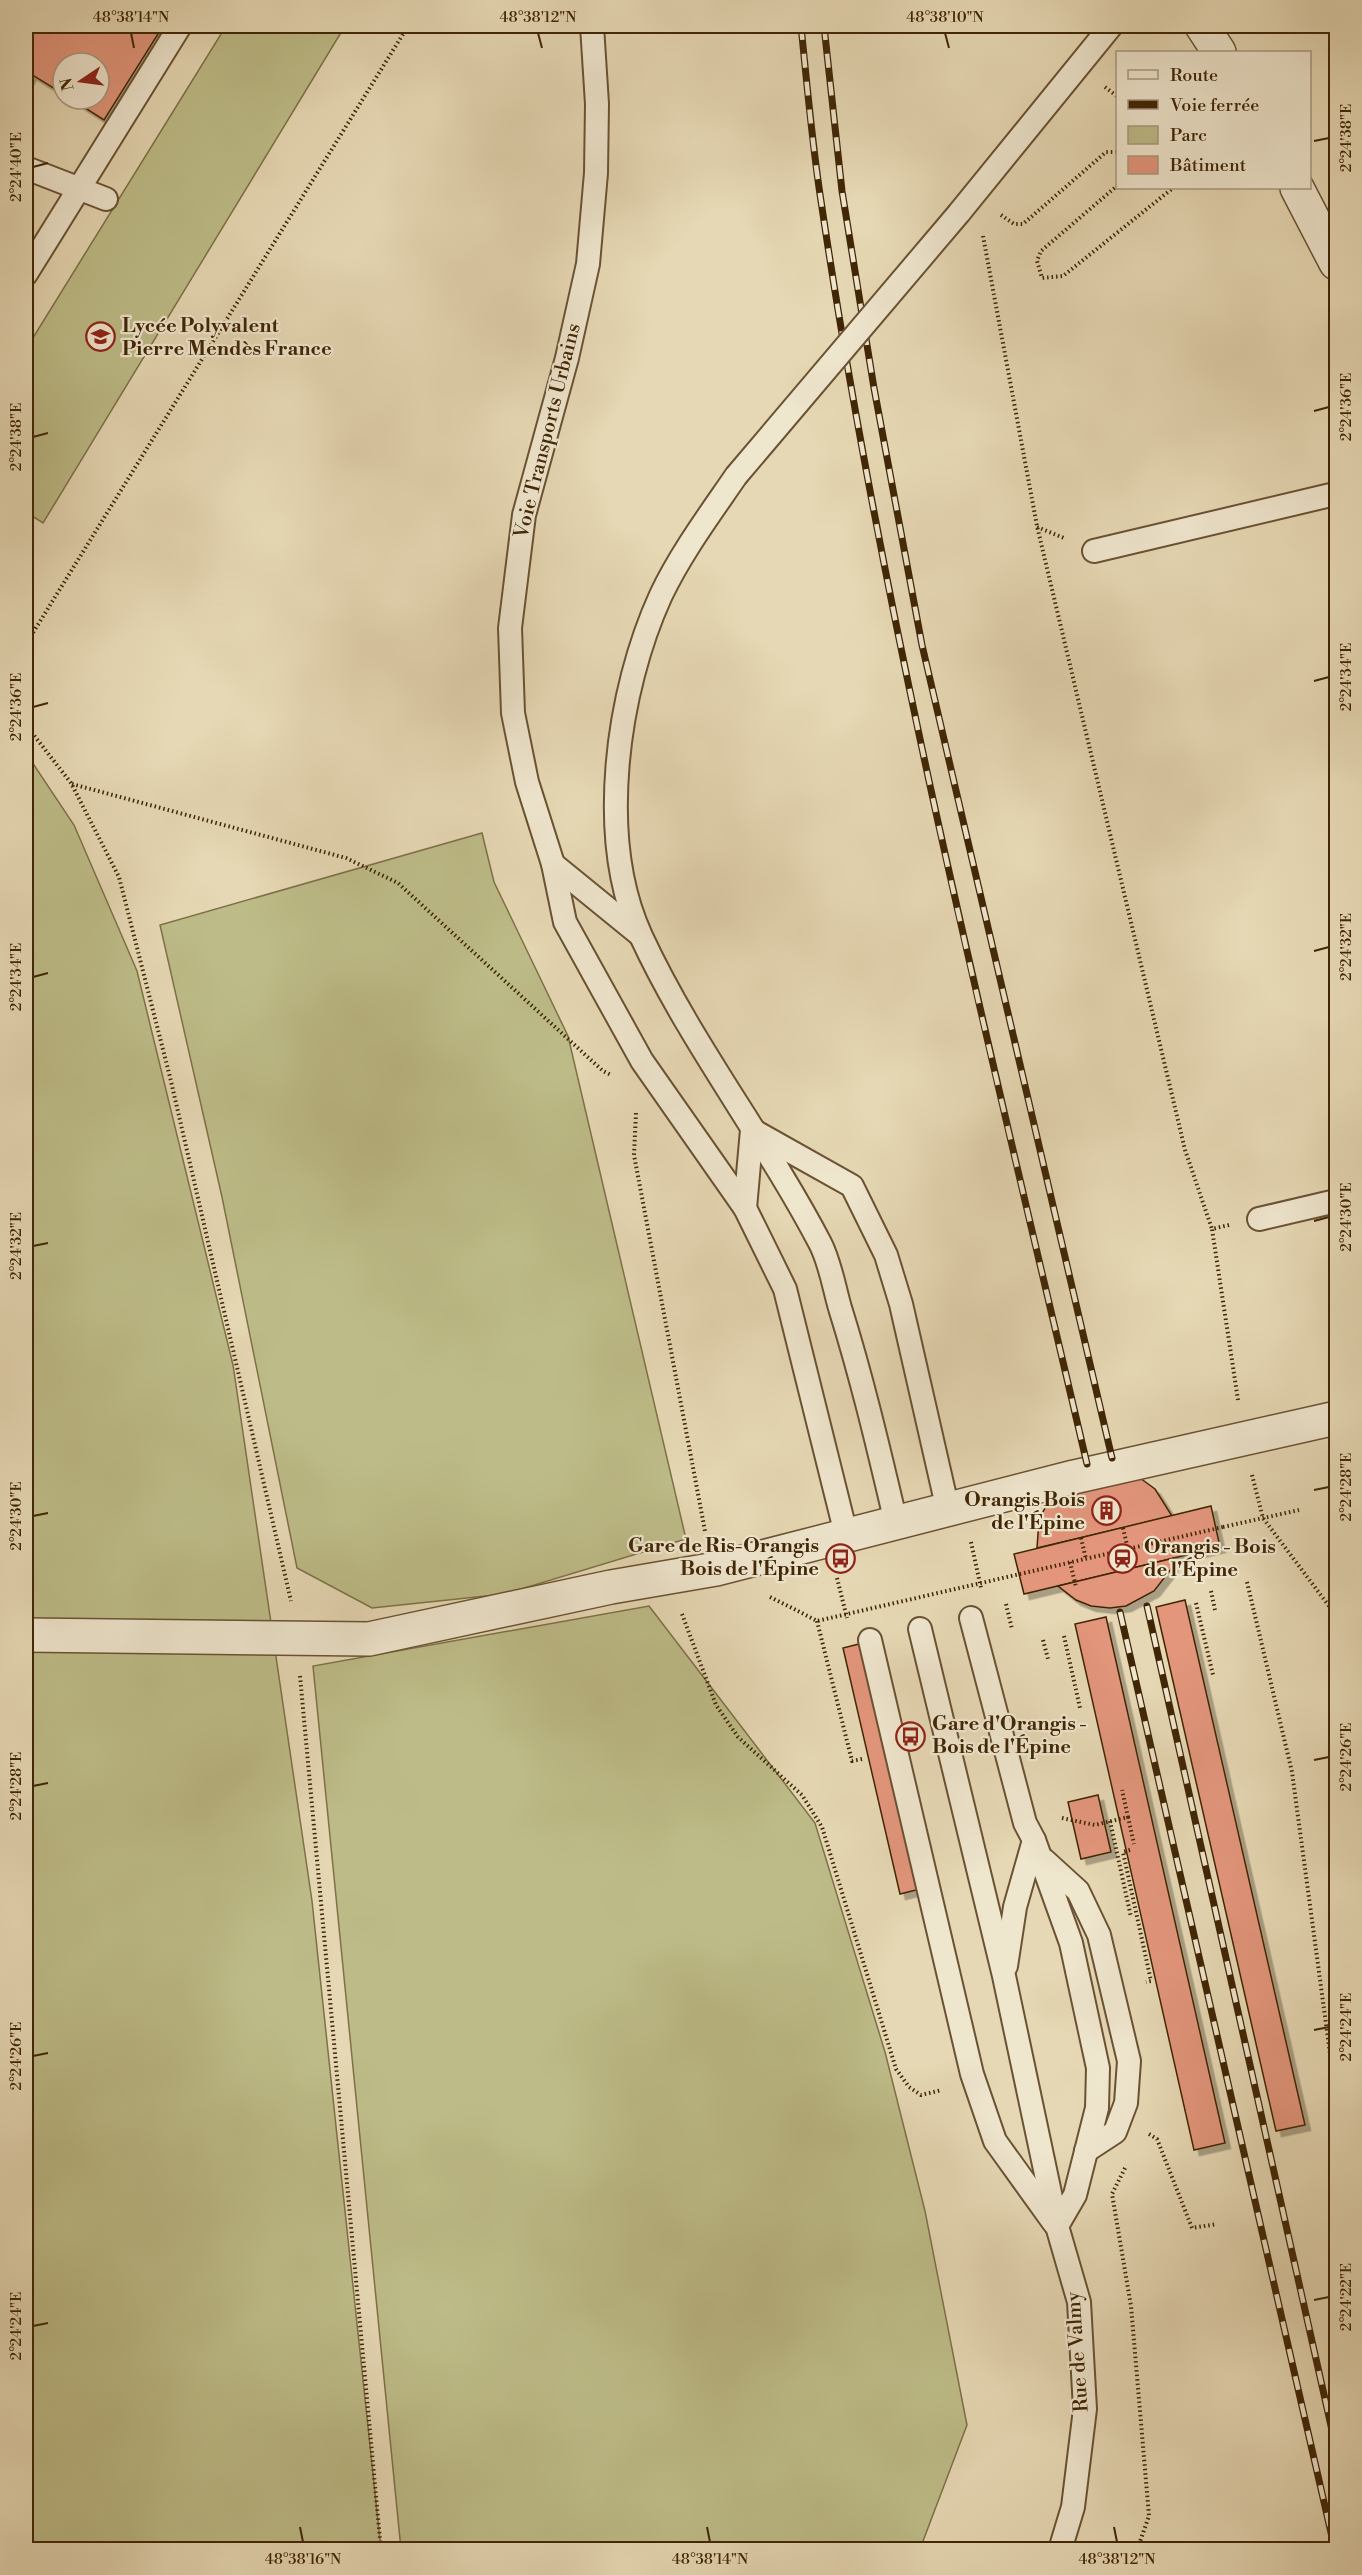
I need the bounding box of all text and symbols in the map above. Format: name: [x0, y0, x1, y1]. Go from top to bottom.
text: 48°38'14"N: [93, 8, 169, 27]
text: 48°38'12"N: [500, 8, 576, 27]
text: 48°38'10"N: [906, 8, 984, 27]
north arrow: [51, 51, 111, 111]
legend: [1116, 51, 1311, 189]
text: Route: [1170, 64, 1218, 87]
text: N: [56, 75, 79, 93]
text: Voie ferrée: [1169, 94, 1259, 117]
text: 2°24'38"E: [1337, 104, 1356, 172]
text: Parc: [1170, 124, 1207, 147]
text: 2°24'40"E: [7, 132, 26, 202]
text: Bâtiment: [1169, 154, 1247, 177]
place label: Lycée Polyvalent Pierre Mendès France: [122, 314, 332, 362]
school or university icon: Lycée Polyvalent Pierre Mendès France: [85, 321, 117, 353]
street label: Voie Transports Urbains: [509, 321, 587, 542]
text: 2°24'36"E: [1337, 373, 1356, 441]
text: 2°24'38"E: [7, 403, 26, 471]
text: 2°24'34"E: [1337, 643, 1356, 711]
text: 2°24'36"E: [7, 673, 26, 741]
text: 2°24'32"E: [1337, 913, 1356, 981]
text: 2°24'34"E: [7, 943, 26, 1011]
text: 2°24'30"E: [1337, 1182, 1356, 1252]
text: 2°24'32"E: [7, 1212, 26, 1280]
text: 2°24'28"E: [1337, 1453, 1356, 1522]
text: 2°24'30"E: [7, 1481, 26, 1551]
place label: Orangis Bois de l'Épine: [964, 1488, 1085, 1536]
building icon: Orangis Bois de l'Épine: [1090, 1495, 1122, 1527]
place label: Gare de Ris-Orangis Bois de l'Épine: [628, 1534, 819, 1582]
place label: Orangis - Bois de l'Épine: [1144, 1535, 1276, 1583]
bus stop icon: Gare de Ris-Orangis Bois de l'Épine: [824, 1542, 856, 1574]
station icon: Orangis - Bois de l'Épine: [1107, 1543, 1139, 1575]
place label: Gare d'Orangis - Bois de l'Épine: [932, 1712, 1087, 1760]
bus stop icon: Gare d'Orangis - Bois de l'Épine: [895, 1720, 927, 1752]
text: 2°24'26"E: [1337, 1723, 1356, 1791]
text: 2°24'28"E: [7, 1752, 26, 1821]
text: 2°24'24"E: [1337, 1993, 1356, 2061]
text: 2°24'26"E: [7, 2022, 26, 2090]
text: 2°24'22"E: [1337, 2263, 1356, 2331]
street label: Rue de Valmy: [1061, 2291, 1095, 2413]
text: 2°24'24"E: [7, 2292, 26, 2360]
text: 48°38'16"N: [265, 2550, 341, 2569]
text: 48°38'14"N: [672, 2550, 748, 2569]
text: 48°38'12"N: [1079, 2550, 1155, 2569]

